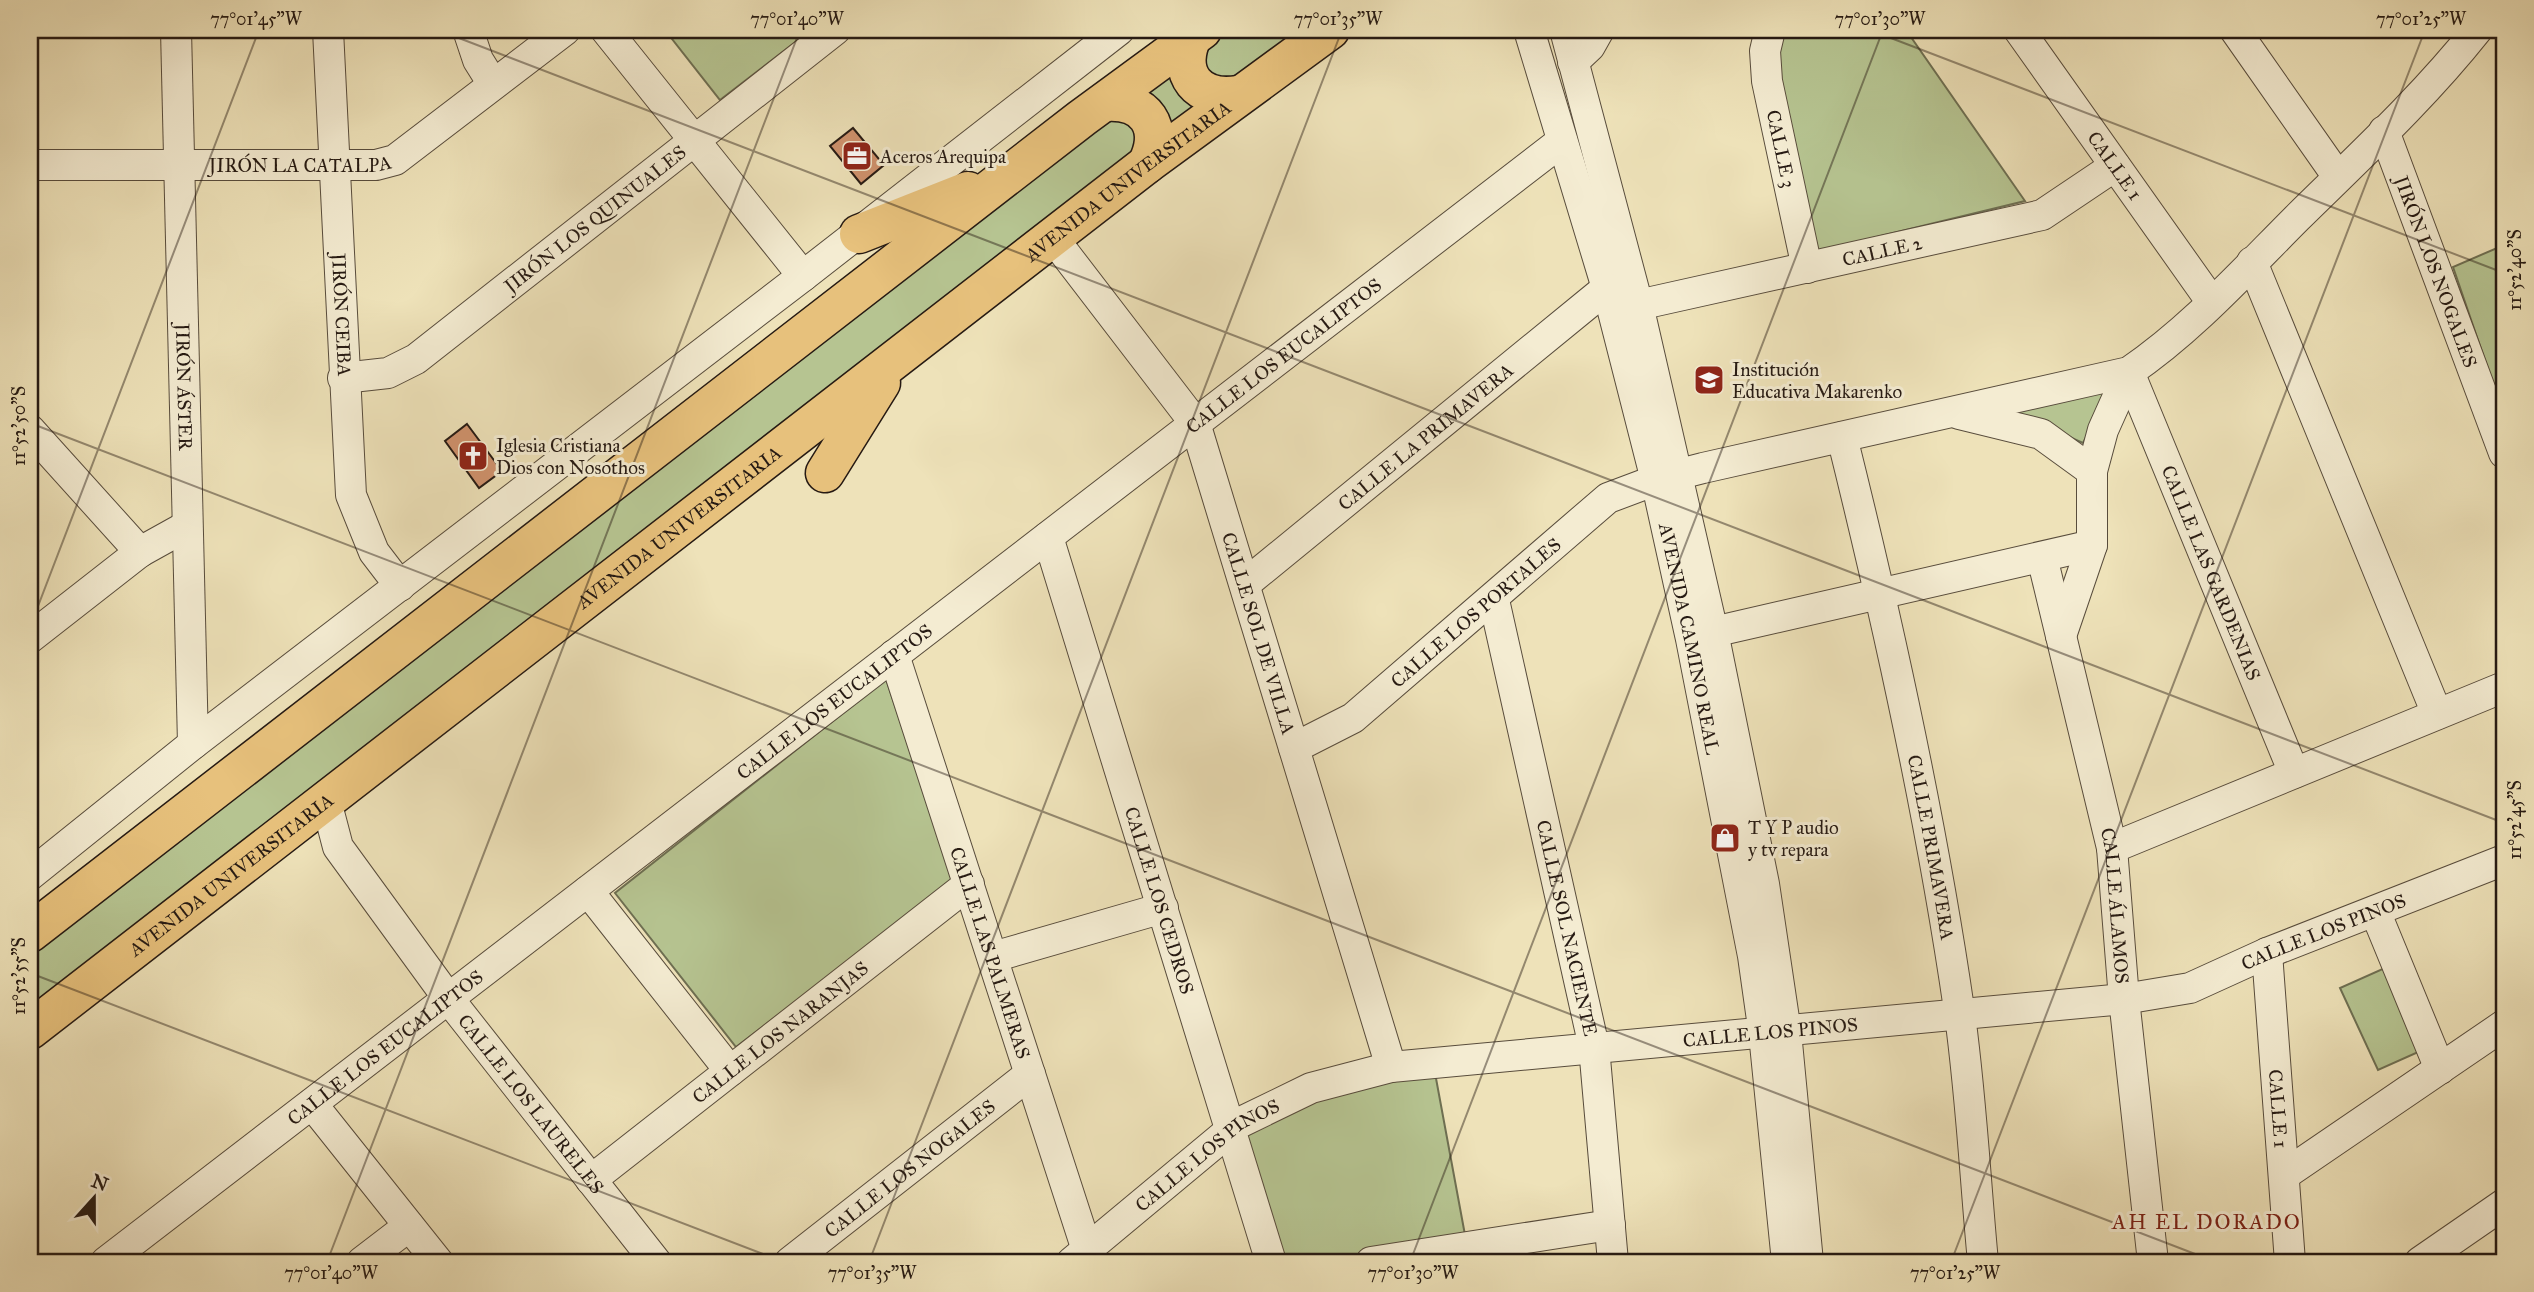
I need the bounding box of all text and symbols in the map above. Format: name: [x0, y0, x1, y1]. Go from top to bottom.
text: 77°01'45"W: [210, 8, 303, 30]
text: 77°01'40"W: [750, 8, 845, 30]
text: 77°01'35"W: [1294, 8, 1383, 30]
text: 77°01'30"W: [1835, 8, 1926, 30]
text: 77°01'25"W: [2376, 8, 2467, 30]
street label: AVENIDA UNIVERSITARIA: [1019, 95, 1235, 267]
street label: CALLE 3: [1762, 108, 1801, 190]
street label: CALLE 1: [2083, 127, 2147, 204]
office icon: Aceros Arequipa: [840, 139, 874, 173]
street label: JIRÓN LOS QUINUALES: [498, 140, 691, 299]
place label: Aceros Arequipa: [879, 145, 1007, 169]
street label: JIRÓN LA CATALPA: [207, 150, 394, 178]
street label: JIRÓN LOS NOGALES: [2389, 171, 2483, 371]
text: 11°52'40"S: [2504, 229, 2526, 311]
street label: CALLE 2: [1840, 230, 1925, 271]
street label: JIRÓN CEIBA: [326, 250, 357, 377]
street label: CALLE LOS EUCALIPTOS: [1181, 273, 1386, 438]
street label: JIRÓN ÁSTER: [170, 321, 198, 451]
street label: CALLE LA PRIMAVERA: [1333, 358, 1518, 515]
place label: Institución Educativa Makarenko: [1732, 358, 1902, 403]
school or university icon: Institución Educativa Makarenko: [1692, 363, 1726, 397]
text: 11°52'50"S: [8, 386, 30, 466]
place label: Iglesia Cristiana Dios con Nosothos: [496, 434, 645, 479]
church icon: Iglesia Cristiana Dios con Nosothos: [456, 439, 490, 473]
street label: AVENIDA UNIVERSITARIA: [571, 440, 786, 614]
street label: CALLE LAS GARDENIAS: [2157, 462, 2266, 684]
street label: AVENIDA CAMINO REAL: [1654, 520, 1725, 756]
street label: CALLE SOL DE VILLA: [1217, 529, 1301, 737]
street label: CALLE LOS PORTALES: [1386, 533, 1565, 692]
street label: CALLE LOS EUCALIPTOS: [732, 619, 937, 784]
street label: CALLE PRIMAVERA: [1903, 753, 1960, 942]
text: 11°52'45"S: [2504, 780, 2526, 860]
street label: AVENIDA UNIVERSITARIA: [123, 788, 338, 961]
street label: CALLE LOS CEDROS: [1120, 804, 1199, 997]
place label: T Y P audio y tv repara: [1748, 816, 1839, 861]
street label: CALLE SOL NACIENTE: [1532, 818, 1603, 1039]
shop icon: T Y P audio y tv repara: [1708, 821, 1742, 855]
street label: CALLE ÁLAMOS: [2096, 825, 2134, 985]
street label: CALLE LAS PALMERAS: [945, 844, 1036, 1062]
street label: CALLE LOS PINOS: [2237, 888, 2409, 975]
text: 11°52'55"S: [8, 937, 30, 1015]
street label: CALLE LOS NARANJAS: [687, 956, 873, 1108]
street label: CALLE LOS EUCALIPTOS: [282, 965, 487, 1130]
street label: CALLE LOS LAURELES: [453, 1009, 609, 1198]
street label: CALLE LOS PINOS: [1682, 1012, 1859, 1051]
street label: CALLE 1: [2264, 1068, 2293, 1149]
street label: CALLE LOS NOGALES: [820, 1094, 1000, 1242]
street label: CALLE LOS PINOS: [1130, 1094, 1283, 1216]
north arrow: [60, 1162, 130, 1232]
text: N: [88, 1169, 112, 1196]
district label: AH EL DORADO: [2111, 1209, 2302, 1235]
text: 77°01'40"W: [284, 1262, 379, 1284]
text: 77°01'35"W: [828, 1262, 917, 1284]
text: 77°01'30"W: [1368, 1262, 1459, 1284]
text: 77°01'25"W: [1910, 1262, 2001, 1284]

